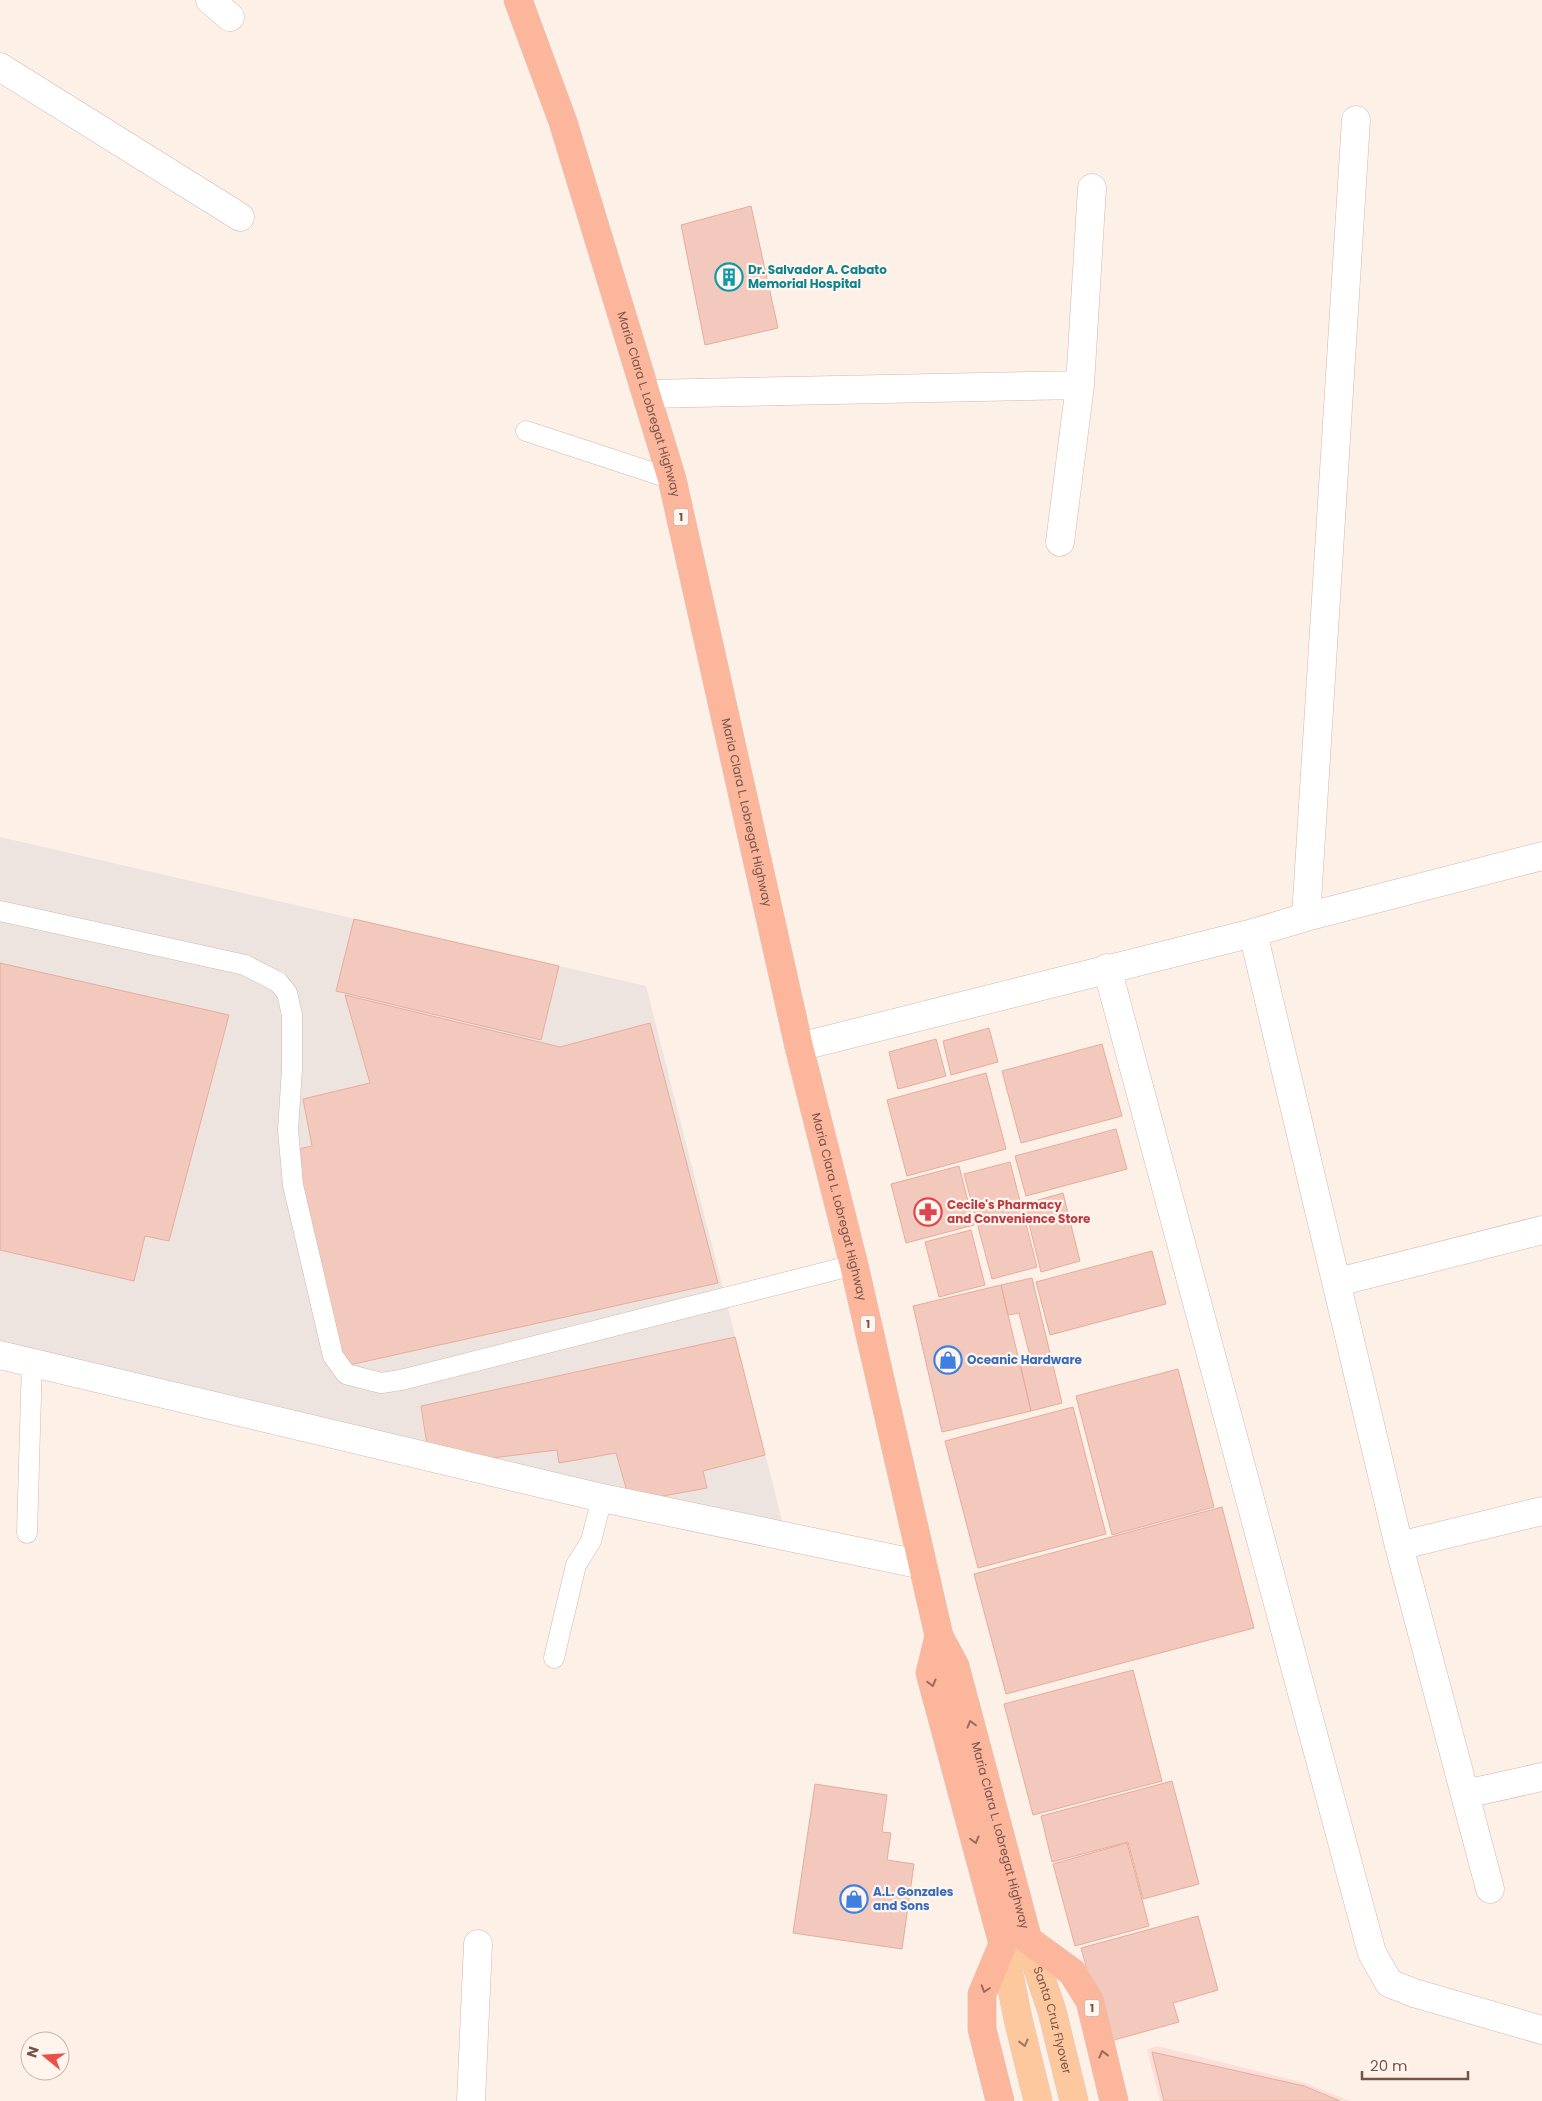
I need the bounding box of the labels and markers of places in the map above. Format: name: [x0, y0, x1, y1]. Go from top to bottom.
place label: Dr. Salvador A. Cabato Memorial Hospital: [748, 261, 887, 292]
building icon: Dr. Salvador A. Cabato Memorial Hospital: [714, 262, 744, 292]
place label: Cecile's Pharmacy and Convenience Store: [947, 1196, 1091, 1227]
pharmacy icon: Cecile's Pharmacy and Convenience Store: [913, 1197, 943, 1227]
shop icon: Oceanic Hardware: [933, 1345, 963, 1375]
place label: Oceanic Hardware: [967, 1351, 1083, 1368]
place label: A.L. Gonzales and Sons: [873, 1883, 954, 1914]
shop icon: A.L. Gonzales and Sons: [839, 1884, 869, 1914]

